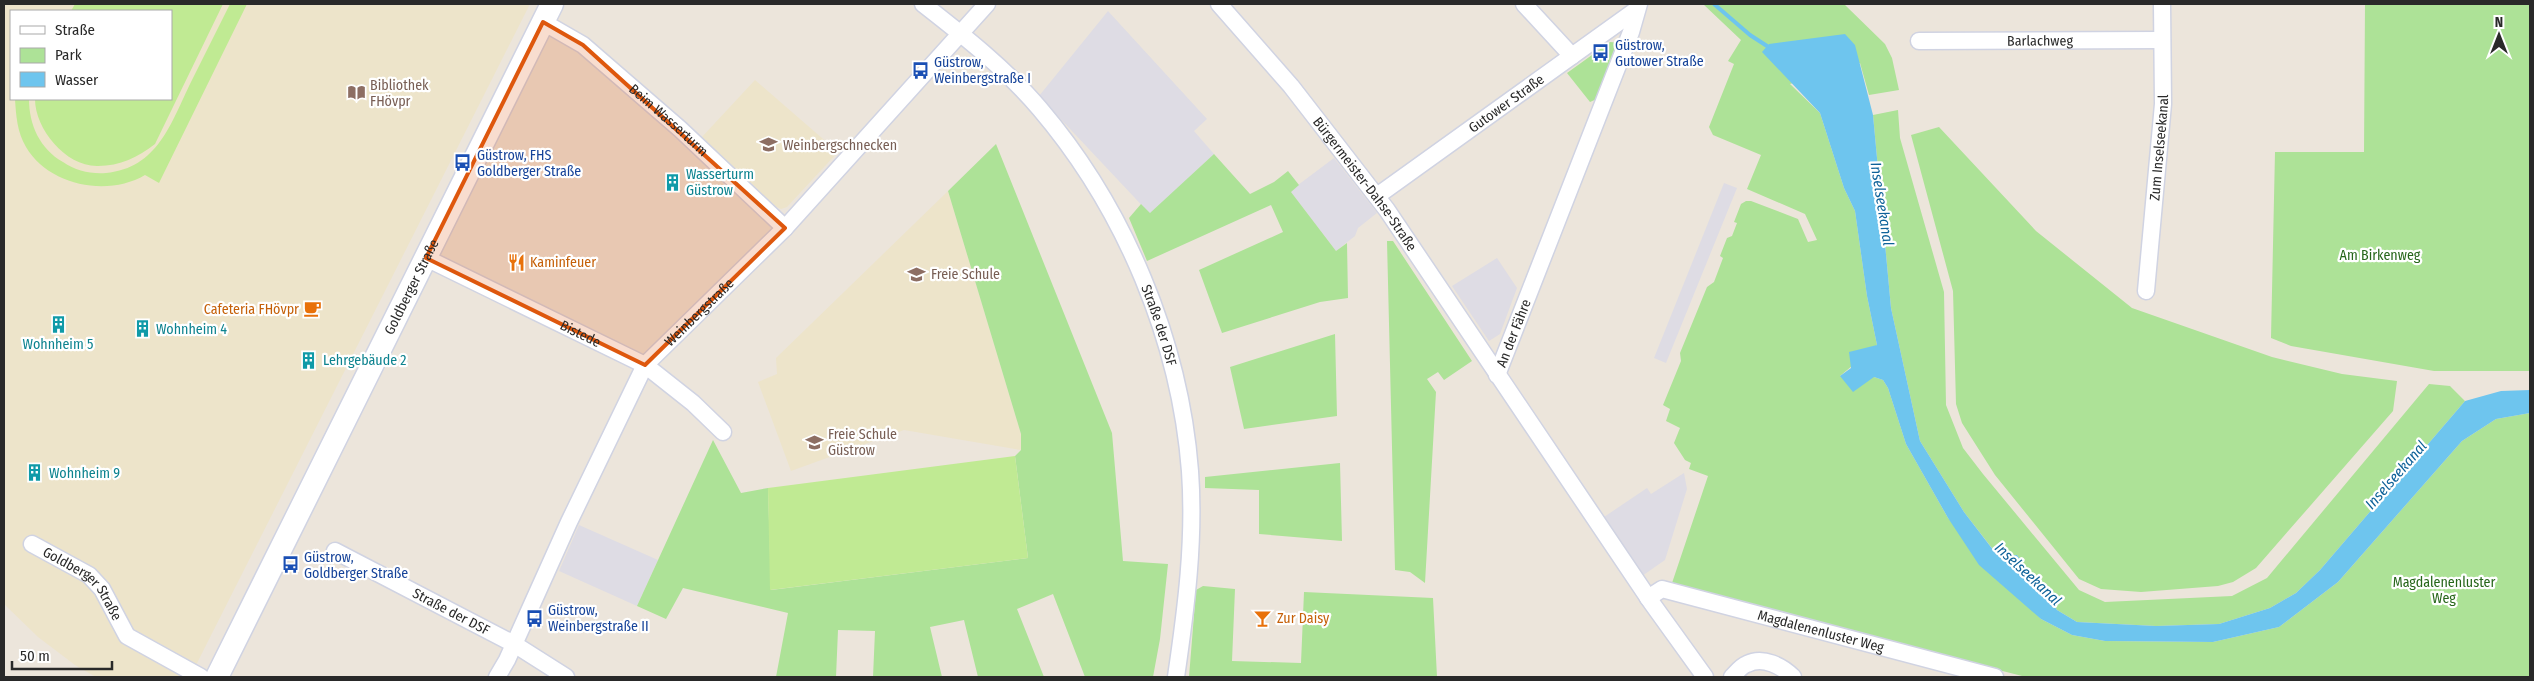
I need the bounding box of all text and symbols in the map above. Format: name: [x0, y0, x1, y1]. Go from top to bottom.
legend: [10, 10, 172, 100]
north arrow: [2474, 10, 2524, 60]
text: N: [2495, 14, 2503, 31]
text: Straße: [55, 21, 95, 39]
street label: Barlachweg: [2007, 32, 2073, 50]
place label: Güstrow, Gutower Straße: [1615, 37, 1704, 70]
bus stop icon: Güstrow, Gutower Straße: [1591, 43, 1611, 63]
text: Park: [55, 46, 82, 64]
place label: Güstrow, Weinbergstraße I: [934, 54, 1031, 87]
bus stop icon: Güstrow, Weinbergstraße I: [910, 60, 930, 80]
text: Wasser: [55, 71, 99, 89]
street label: Gutower Straße: [1465, 71, 1547, 136]
place label: Bibliothek FHövpr: [370, 77, 429, 110]
street label: Beim Wasserturm: [625, 81, 711, 160]
library icon: Bibliothek FHövpr: [346, 83, 366, 103]
street label: Zum Inselseekanal: [2146, 94, 2172, 201]
street label: Bürgermeister-Dahse-Straße: [1309, 114, 1420, 255]
school or university icon: Weinbergschnecken: [759, 135, 779, 155]
place label: Weinbergschnecken: [783, 137, 897, 154]
place label: Güstrow, FHS Goldberger Straße: [477, 147, 581, 180]
bus stop icon: Güstrow, FHS Goldberger Straße: [453, 153, 473, 173]
water label: Inselseekanal: [1867, 161, 1898, 247]
place label: Wasserturm Güstrow: [686, 166, 754, 199]
building icon: Wasserturm Güstrow: [662, 172, 682, 192]
street label: Goldberger Straße: [381, 236, 443, 337]
park label: Am Birkenweg: [2340, 247, 2421, 264]
restaurant icon: Kaminfeuer: [506, 252, 526, 272]
place label: Kaminfeuer: [530, 254, 596, 271]
school or university icon: Freie Schule: [907, 264, 927, 284]
place label: Freie Schule: [931, 266, 1000, 283]
street label: Weinbergstraße: [661, 275, 738, 350]
street label: Straße der DSF: [1137, 282, 1180, 368]
street label: An der Fähre: [1493, 297, 1535, 370]
cafe icon: Cafeteria FHövpr: [303, 299, 323, 319]
place label: Cafeteria FHövpr: [204, 301, 299, 318]
building icon: Wohnheim 5: [48, 314, 68, 334]
street label: Bistede: [557, 317, 603, 351]
building icon: Wohnheim 4: [132, 319, 152, 339]
place label: Wohnheim 4: [156, 321, 227, 338]
place label: Wohnheim 5: [23, 336, 93, 353]
building icon: Lehrgebäude 2: [299, 350, 319, 370]
place label: Lehrgebäude 2: [323, 352, 407, 369]
place label: Freie Schule Güstrow: [828, 426, 897, 459]
school or university icon: Freie Schule Güstrow: [804, 432, 824, 452]
water label: Inselseekanal: [2362, 437, 2431, 513]
building icon: Wohnheim 9: [25, 463, 45, 483]
place label: Wohnheim 9: [49, 465, 120, 482]
water label: Inselseekanal: [1991, 539, 2065, 609]
street label: Goldberger Straße: [40, 544, 125, 623]
place label: Güstrow, Goldberger Straße: [304, 549, 408, 582]
bus stop icon: Güstrow, Goldberger Straße: [280, 555, 300, 575]
park label: Magdalenenluster Weg: [2393, 574, 2495, 607]
street label: Straße der DSF: [410, 585, 492, 639]
place label: Güstrow, Weinbergstraße II: [548, 602, 649, 635]
street label: Magdalenenluster Weg: [1756, 607, 1886, 656]
bus stop icon: Güstrow, Weinbergstraße II: [524, 608, 544, 628]
bar icon: Zur Daisy: [1253, 608, 1273, 628]
place label: Zur Daisy: [1277, 610, 1330, 627]
scale bar: [12, 638, 112, 670]
text: 50 m: [20, 647, 50, 665]

